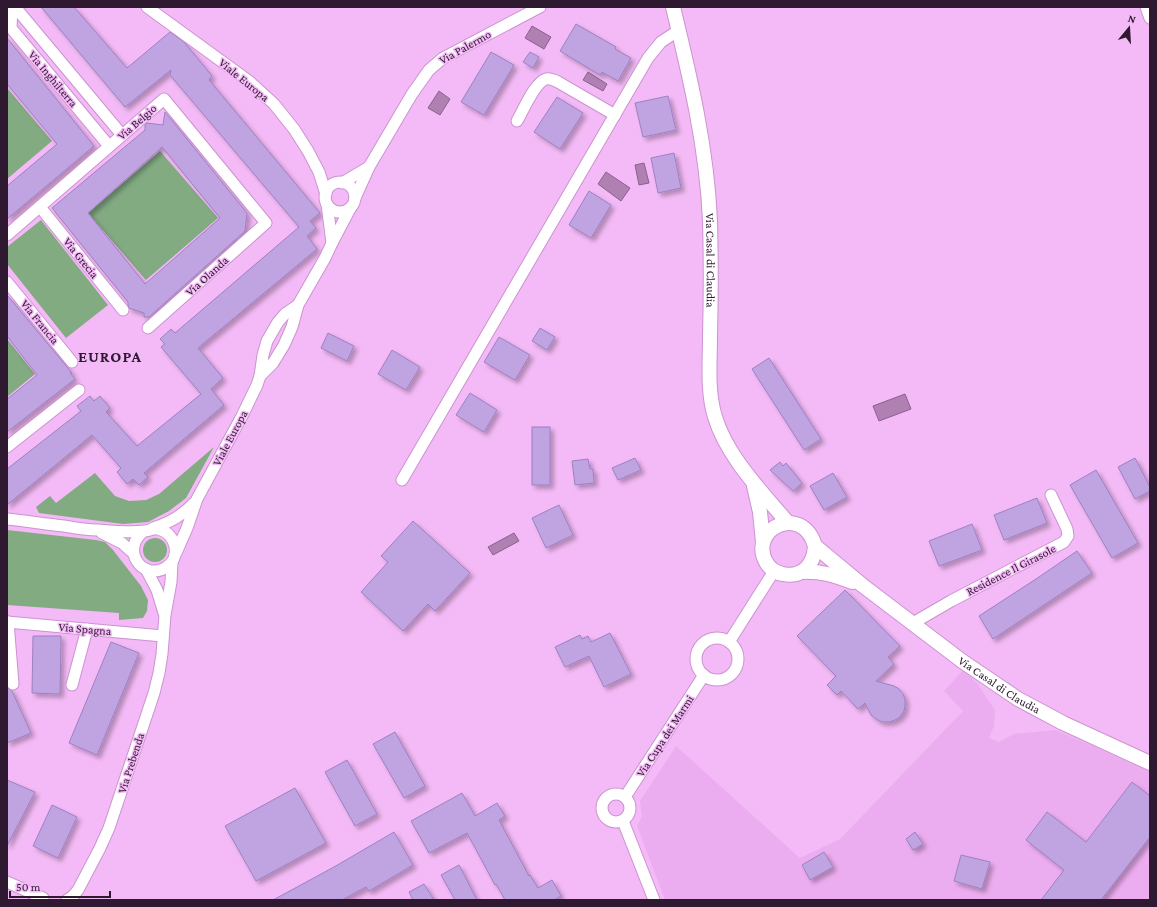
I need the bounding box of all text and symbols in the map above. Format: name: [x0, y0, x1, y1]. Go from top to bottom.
north arrow: [1109, 8, 1149, 48]
text: N: [1127, 12, 1138, 26]
street label: Via Palermo: [437, 27, 493, 67]
street label: Via Inghilterra: [25, 48, 81, 110]
street label: Viale Europa: [216, 55, 272, 105]
street label: Via Belgio: [114, 101, 160, 143]
street label: Via Casal di Claudia: [703, 213, 718, 308]
street label: Via Grecia: [60, 235, 102, 281]
street label: Via Olanda: [183, 253, 232, 299]
street label: Via Francia: [18, 297, 62, 347]
district label: EUROPA: [78, 348, 142, 365]
street label: Viale Europa: [210, 408, 251, 468]
street label: Residence Il Girasole: [964, 541, 1058, 599]
street label: Via Spagna: [58, 620, 112, 638]
street label: Via Casal di Claudia: [956, 654, 1043, 717]
street label: Via Cupa dei Marmi: [633, 693, 697, 779]
street label: Via Prebenda: [115, 731, 147, 795]
scale bar: [10, 873, 110, 899]
text: 50 m: [16, 880, 41, 894]

